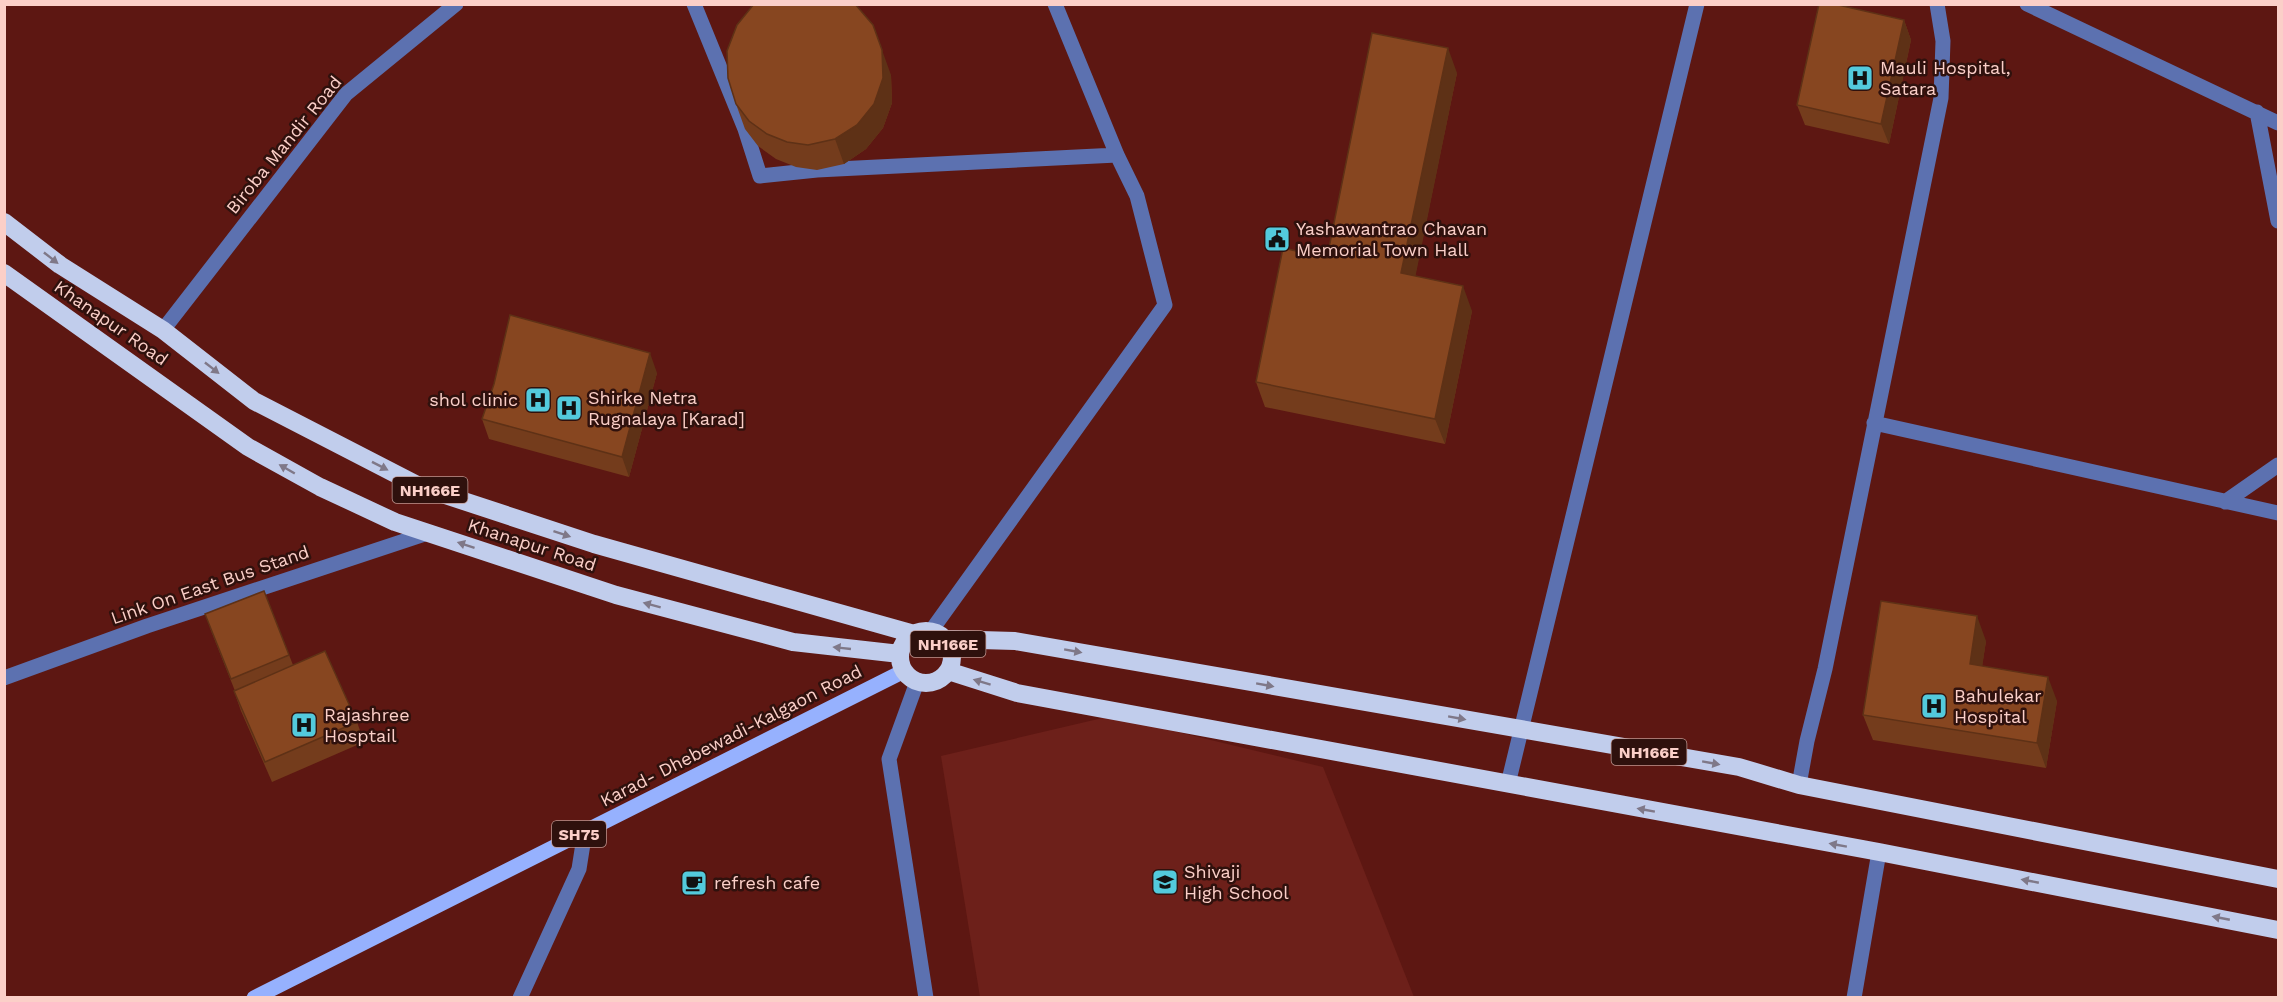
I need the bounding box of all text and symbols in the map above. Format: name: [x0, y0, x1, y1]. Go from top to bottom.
place label: Mauli Hospital, Satara: [1880, 57, 2010, 99]
hospital icon: Mauli Hospital, Satara: [1845, 63, 1875, 93]
street label: Biroba Mandir Road: [222, 72, 346, 218]
place label: Yashawantrao Chavan Memorial Town Hall: [1296, 218, 1487, 260]
public building icon: Yashawantrao Chavan Memorial Town Hall: [1262, 224, 1292, 254]
one-way arrow: [43, 252, 59, 264]
street label: Khanapur Road: [50, 276, 172, 370]
one-way arrow: [204, 361, 219, 373]
hospital icon: shol clinic: [523, 385, 553, 415]
place label: Shirke Netra Rugnalaya [Karad]: [588, 387, 745, 429]
place label: shol clinic: [429, 389, 518, 410]
hospital icon: Shirke Netra Rugnalaya [Karad]: [554, 393, 584, 423]
one-way arrow: [371, 461, 388, 470]
one-way arrow: [279, 464, 296, 474]
road number: NH166E: [392, 477, 468, 503]
street label: Khanapur Road: [465, 514, 599, 575]
one-way arrow: [553, 529, 571, 539]
one-way arrow: [457, 540, 475, 550]
street label: Link On East Bus Stand: [108, 541, 312, 628]
one-way arrow: [643, 600, 661, 609]
road number: NH166E: [910, 631, 986, 657]
one-way arrow: [832, 643, 851, 653]
one-way arrow: [1064, 647, 1083, 656]
street label: Karad- Dhebewadi-Kalgaon Road: [596, 660, 865, 811]
one-way arrow: [973, 677, 991, 686]
one-way arrow: [1256, 680, 1275, 689]
place label: Bahulekar Hospital: [1954, 685, 2042, 727]
hospital icon: Bahulekar Hospital: [1919, 691, 1949, 721]
place label: Rajashree Hosptail: [324, 704, 410, 746]
hospital icon: Rajashree Hosptail: [289, 710, 319, 740]
one-way arrow: [1448, 714, 1467, 723]
road number: NH166E: [1612, 739, 1686, 765]
one-way arrow: [1702, 758, 1721, 767]
one-way arrow: [1637, 805, 1656, 814]
road number: SH75: [552, 821, 606, 847]
one-way arrow: [1828, 840, 1847, 849]
place label: Shivaji High School: [1184, 861, 1289, 903]
school or university icon: Shivaji High School: [1150, 867, 1180, 897]
cafe icon: refresh cafe: [679, 868, 709, 898]
place label: refresh cafe: [714, 872, 820, 893]
one-way arrow: [2020, 877, 2039, 886]
one-way arrow: [2211, 913, 2230, 922]

